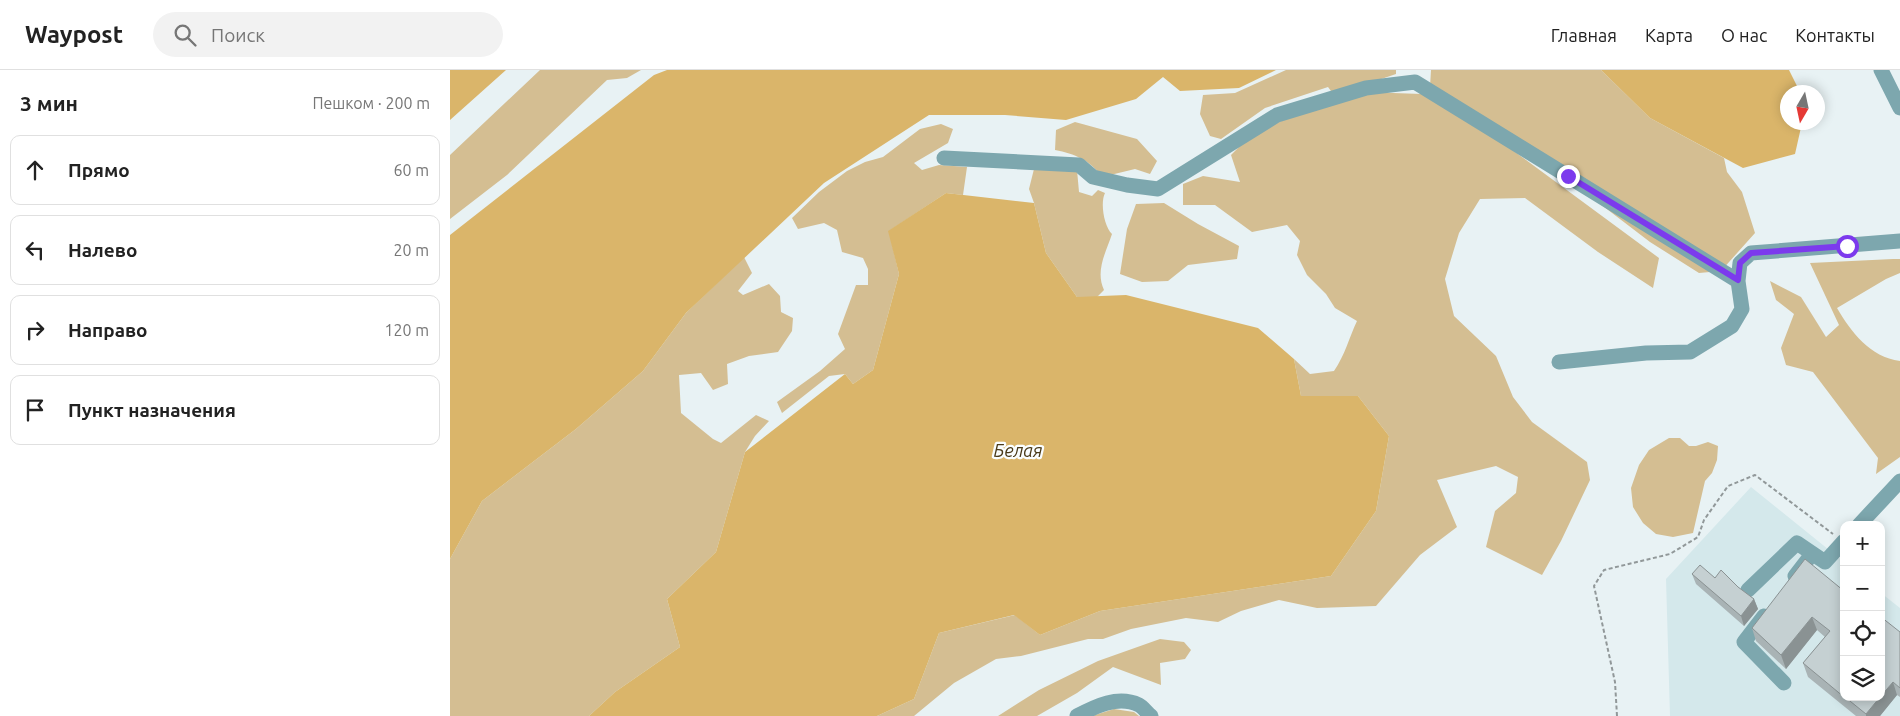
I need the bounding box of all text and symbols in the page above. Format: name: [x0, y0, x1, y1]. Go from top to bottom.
search box: [153, 12, 503, 57]
text: Waypost: [25, 21, 123, 48]
icon: search: [171, 21, 199, 49]
text: Поиск: [211, 24, 265, 46]
text: Главная: [1551, 25, 1617, 45]
text: Карта: [1645, 25, 1693, 45]
text: О нас: [1721, 25, 1767, 45]
text: Контакты: [1795, 25, 1875, 45]
north arrow: [1780, 85, 1825, 130]
text: 3 мин: [20, 91, 78, 115]
text: Пешком · 200 m: [312, 94, 430, 112]
icon: ahead: [21, 156, 49, 184]
text: Прямо: [68, 159, 130, 181]
text: 60 m: [393, 161, 429, 179]
route end: [1557, 165, 1580, 188]
route start: [1836, 235, 1859, 258]
icon: left: [21, 236, 49, 264]
text: Налево: [68, 239, 137, 261]
text: 20 m: [393, 241, 429, 259]
icon: right: [21, 316, 49, 344]
text: Направо: [68, 319, 148, 341]
text: 120 m: [384, 321, 429, 339]
icon: arrive: [21, 396, 49, 424]
text: Пункт назначения: [68, 399, 236, 421]
water label: Белая: [994, 440, 1042, 460]
map controls: [1840, 521, 1885, 701]
button: +: [1840, 521, 1885, 566]
button: −: [1840, 566, 1885, 611]
button: locate: [1840, 611, 1885, 656]
button: layers: [1840, 656, 1885, 701]

